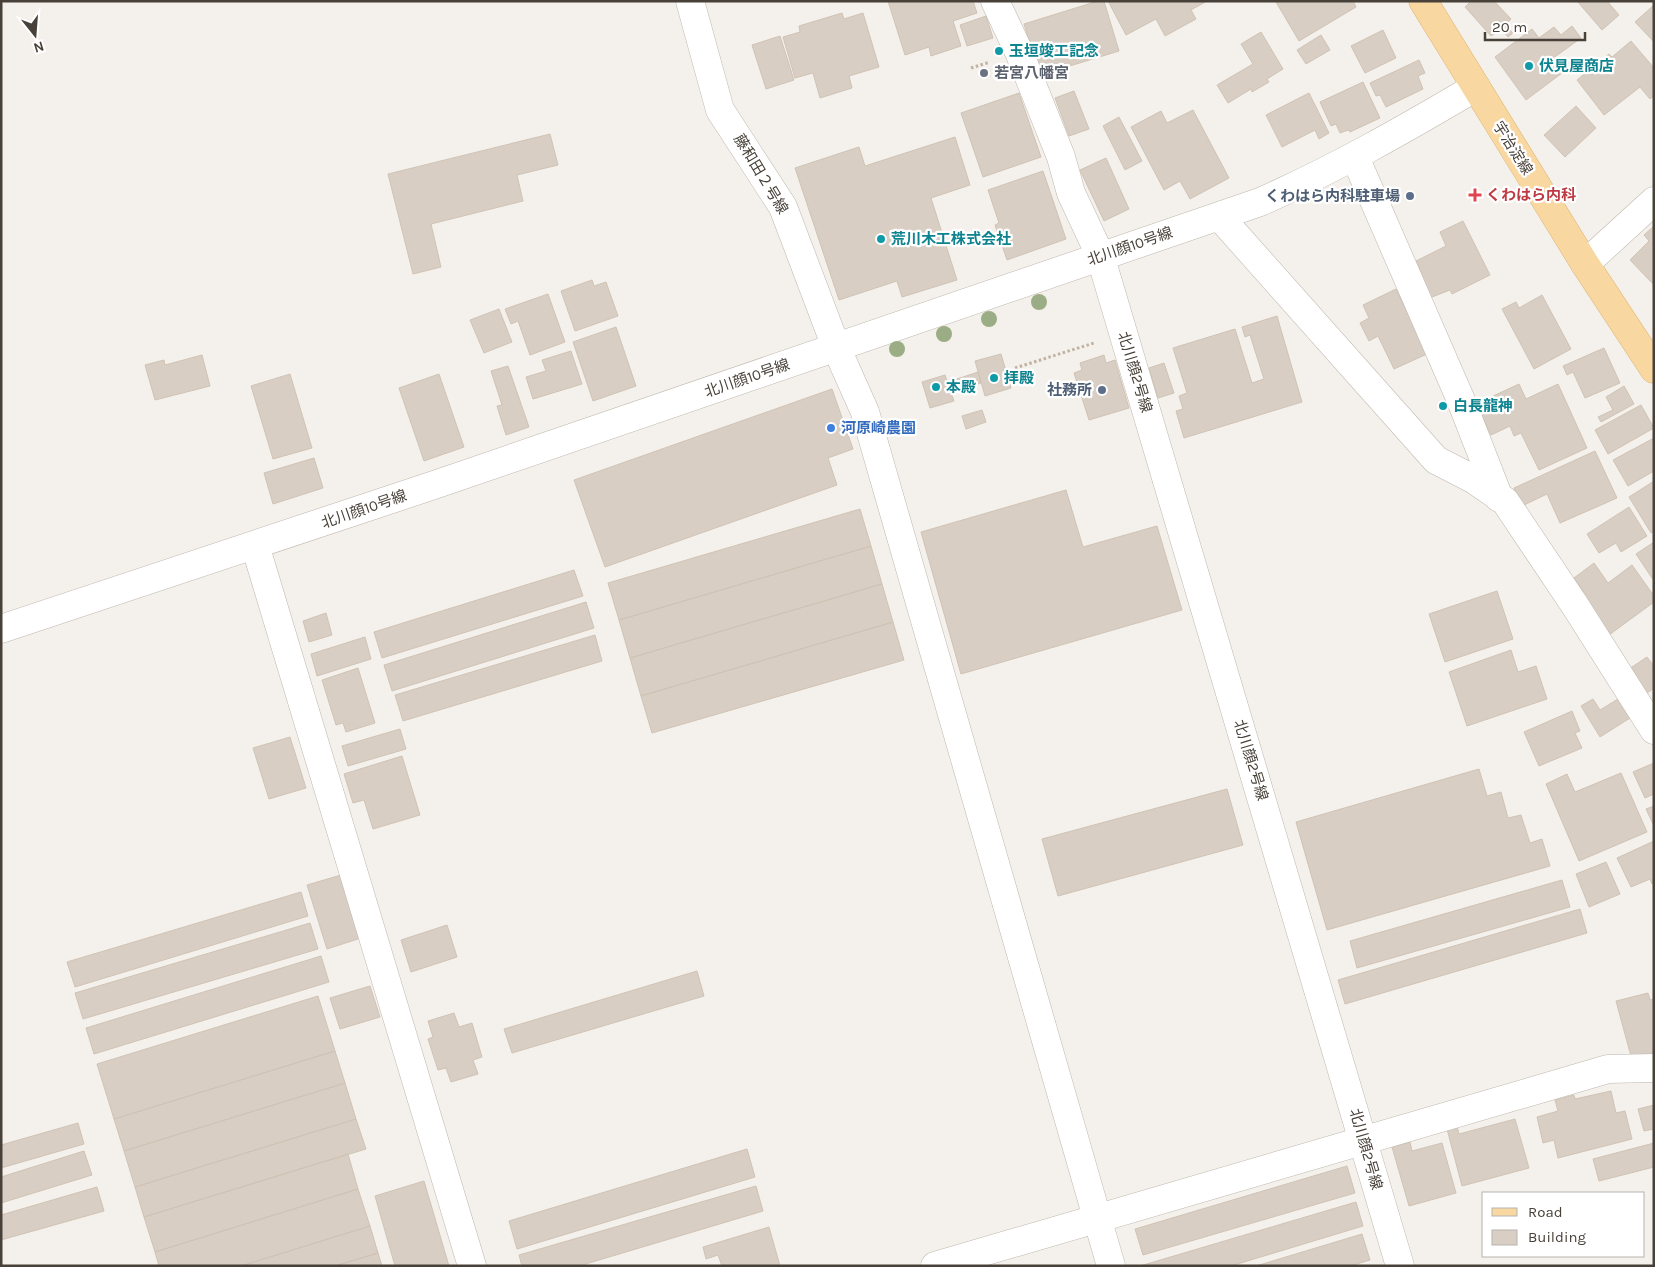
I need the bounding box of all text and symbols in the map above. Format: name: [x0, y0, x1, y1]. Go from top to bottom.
north arrow: [10, 10, 60, 60]
scale bar: [1485, 10, 1585, 42]
text: 20 m: [1492, 18, 1527, 36]
text: N: [31, 37, 46, 57]
place label: 玉垣竣工記念: [1009, 42, 1099, 60]
marker: 玉垣竣工記念: [993, 45, 1005, 57]
place label: 伏見屋商店: [1539, 57, 1614, 75]
marker: 伏見屋商店: [1523, 60, 1535, 72]
place label: 若宮八幡宮: [994, 64, 1069, 82]
marker: 若宮八幡宮: [978, 67, 990, 79]
street label: 宇治淀線: [1489, 118, 1537, 178]
street label: 藤和田２号線: [730, 131, 792, 217]
place label: くわはら内科: [1486, 186, 1576, 204]
place label: くわはら内科駐車場: [1265, 187, 1400, 205]
marker: くわはら内科: [1468, 188, 1482, 202]
marker: くわはら内科駐車場: [1404, 190, 1416, 202]
street label: 北川顔10号線: [1085, 223, 1175, 269]
place label: 荒川木工株式会社: [891, 230, 1011, 248]
marker: 荒川木工株式会社: [875, 233, 887, 245]
street label: 北川顔2号線: [1114, 329, 1156, 415]
street label: 北川顔10号線: [702, 355, 792, 401]
place label: 拝殿: [1004, 369, 1034, 387]
marker: 拝殿: [988, 372, 1000, 384]
place label: 本殿: [946, 378, 976, 396]
marker: 本殿: [930, 381, 942, 393]
place label: 社務所: [1047, 381, 1092, 399]
marker: 社務所: [1096, 384, 1108, 396]
place label: 白長龍神: [1453, 397, 1513, 415]
marker: 白長龍神: [1437, 400, 1449, 412]
place label: 河原崎農園: [841, 419, 916, 437]
marker: 河原崎農園: [825, 422, 837, 434]
street label: 北川顔10号線: [319, 486, 409, 532]
street label: 北川顔2号線: [1230, 717, 1272, 803]
street label: 北川顔2号線: [1346, 1106, 1386, 1192]
legend: [1482, 1192, 1645, 1257]
text: Road: [1528, 1203, 1563, 1221]
text: Building: [1528, 1228, 1586, 1246]

